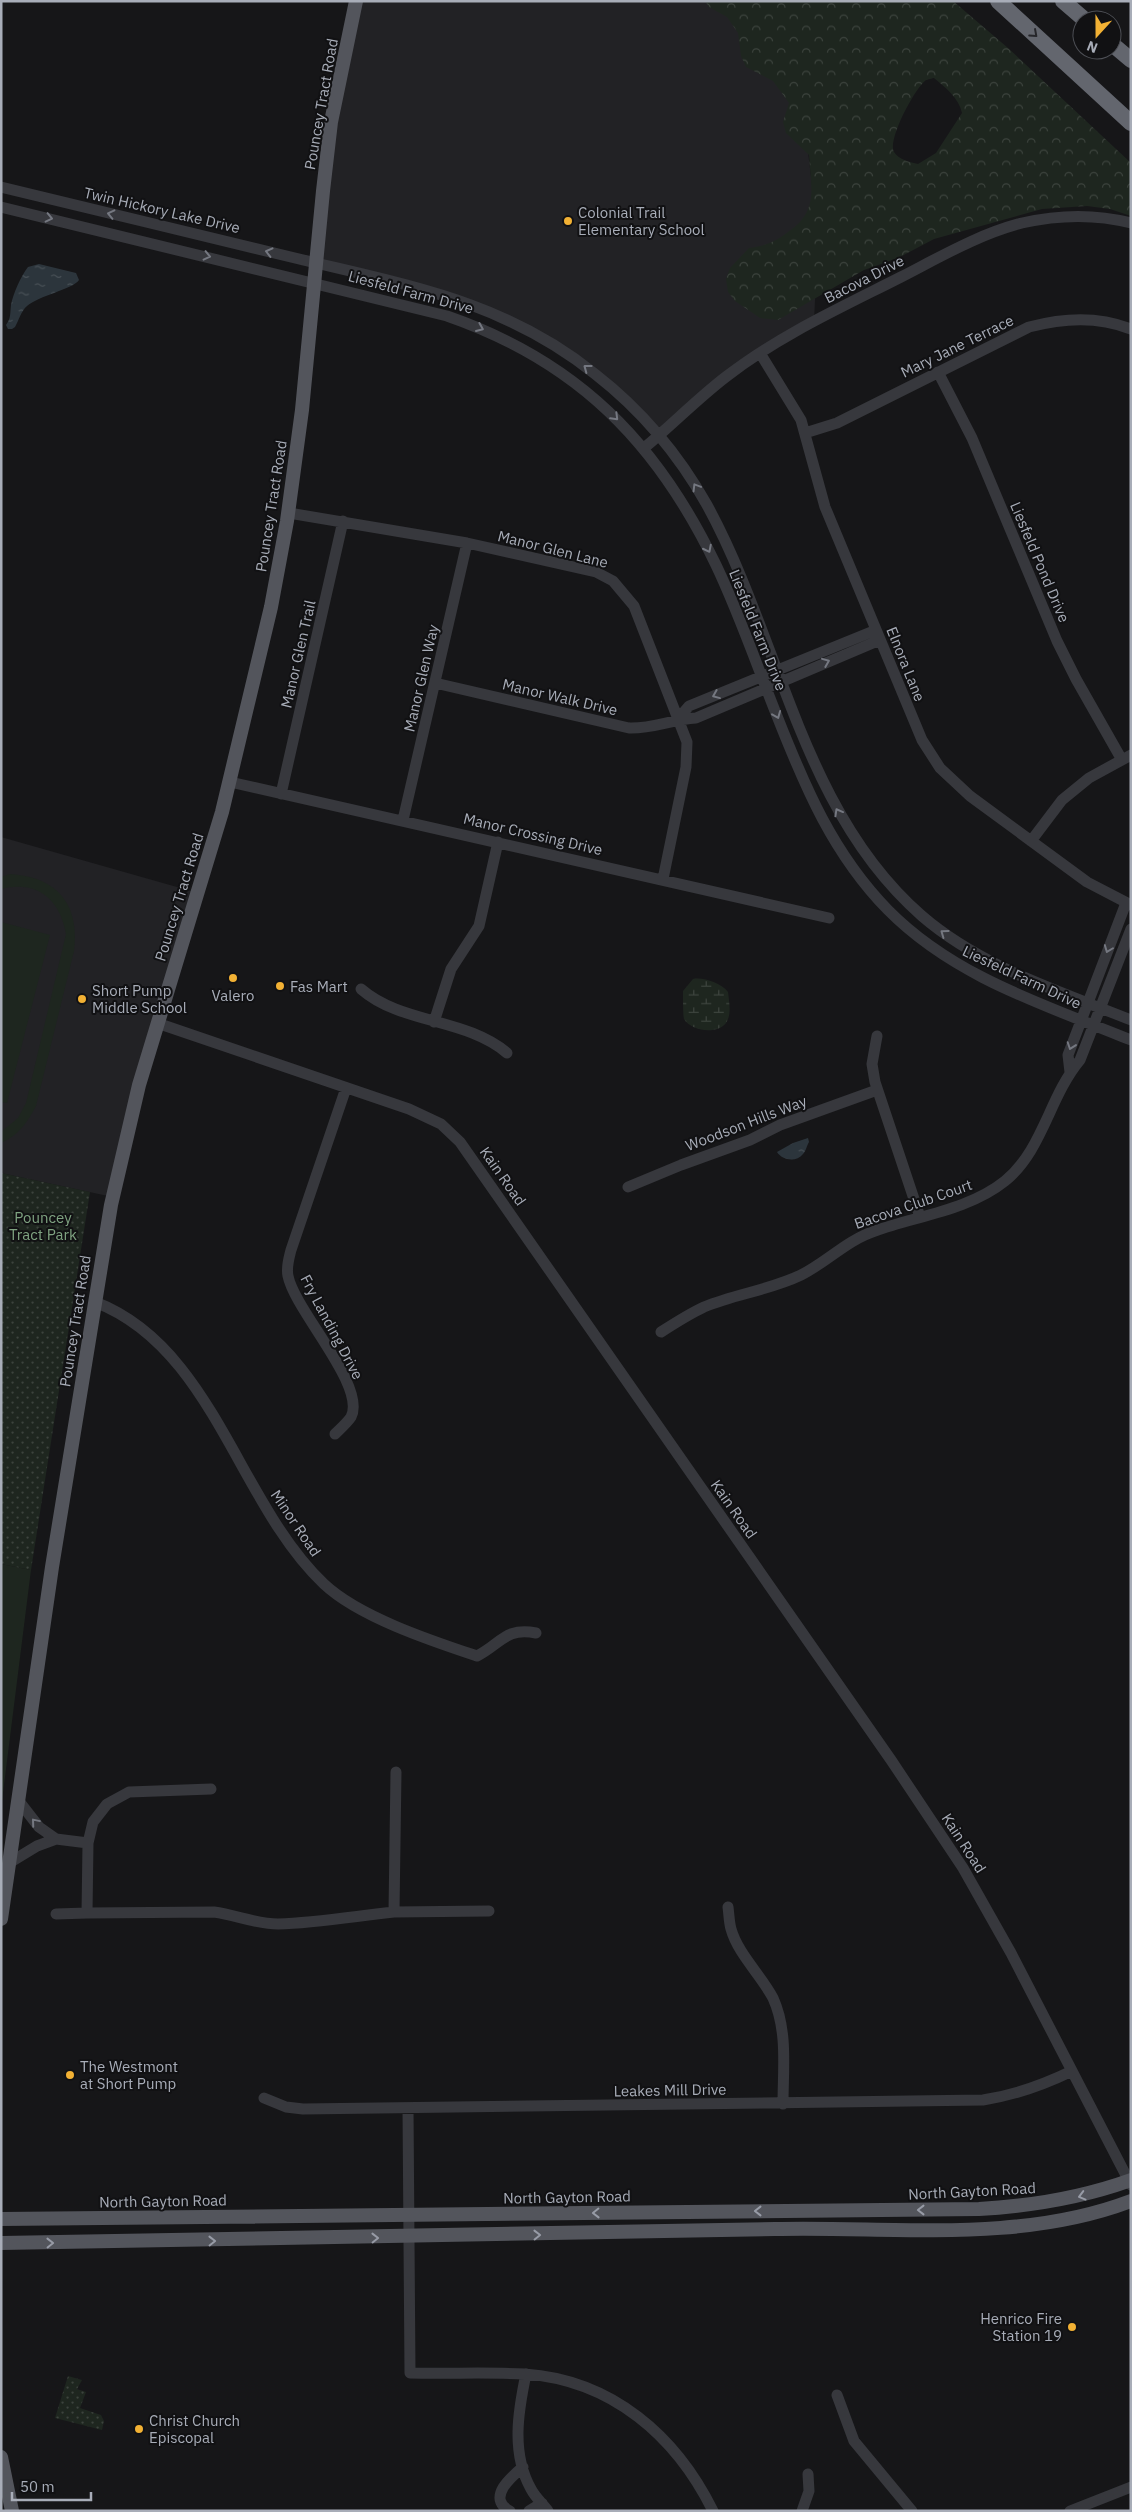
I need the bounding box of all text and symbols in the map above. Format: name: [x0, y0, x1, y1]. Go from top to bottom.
north arrow: [1072, 10, 1122, 60]
one-way arrow: [1028, 28, 1037, 37]
street label: Pouncey Tract Road: [300, 37, 342, 171]
text: N: [1084, 37, 1100, 57]
street label: Twin Hickory Lake Drive: [82, 183, 242, 237]
place label: Colonial Trail Elementary School: [578, 203, 705, 239]
one-way arrow: [107, 209, 116, 220]
one-way arrow: [44, 212, 53, 223]
marker: Colonial Trail Elementary School: [562, 215, 574, 227]
one-way arrow: [266, 247, 274, 257]
one-way arrow: [202, 250, 211, 261]
street label: Bacova Drive: [821, 251, 907, 307]
street label: Liesfeld Farm Drive: [346, 266, 476, 318]
street label: Mary Jane Terrace: [897, 310, 1017, 382]
one-way arrow: [475, 321, 484, 332]
one-way arrow: [584, 365, 593, 373]
one-way arrow: [609, 411, 618, 420]
street label: Pouncey Tract Road: [251, 439, 291, 573]
one-way arrow: [693, 483, 703, 492]
street label: Liesfeld Pond Drive: [1006, 499, 1074, 625]
street label: Manor Glen Lane: [496, 526, 610, 572]
one-way arrow: [702, 544, 712, 553]
street label: Liesfeld Farm Drive: [725, 567, 791, 693]
street label: Manor Glen Trail: [276, 598, 320, 710]
street label: Manor Glen Way: [399, 622, 443, 734]
street label: Elnora Lane: [882, 624, 930, 704]
one-way arrow: [821, 658, 830, 669]
street label: Manor Walk Drive: [501, 675, 619, 719]
one-way arrow: [712, 689, 721, 699]
one-way arrow: [770, 710, 781, 719]
one-way arrow: [835, 808, 845, 817]
street label: Manor Crossing Drive: [461, 809, 605, 859]
street label: Pouncey Tract Road: [150, 831, 208, 963]
one-way arrow: [940, 930, 950, 939]
street label: Liesfeld Farm Drive: [960, 941, 1084, 1013]
one-way arrow: [1104, 944, 1114, 953]
marker: Valero: [227, 972, 239, 984]
place label: Fas Mart: [290, 977, 348, 996]
marker: Fas Mart: [274, 980, 286, 992]
place label: Short Pump Middle School: [92, 981, 187, 1017]
place label: Valero: [212, 986, 254, 1005]
marker: Short Pump Middle School: [76, 993, 88, 1005]
one-way arrow: [1067, 1041, 1077, 1049]
street label: Woodson Hills Way: [683, 1091, 810, 1155]
street label: Kain Road: [476, 1143, 530, 1209]
street label: Bacova Club Court: [851, 1175, 975, 1233]
park label: Pouncey Tract Park: [9, 1208, 77, 1244]
street label: Pouncey Tract Road: [55, 1254, 95, 1388]
street label: Fry Landing Drive: [296, 1271, 368, 1383]
street label: Kain Road: [707, 1476, 761, 1542]
street label: Minor Road: [267, 1486, 325, 1560]
street label: Kain Road: [938, 1809, 990, 1877]
one-way arrow: [32, 1818, 41, 1827]
place label: The Westmont at Short Pump: [80, 2057, 178, 2093]
marker: The Westmont at Short Pump: [64, 2069, 76, 2081]
street label: Leakes Mill Drive: [613, 2080, 727, 2100]
street label: North Gayton Road: [908, 2178, 1036, 2204]
street label: North Gayton Road: [503, 2186, 631, 2208]
street label: North Gayton Road: [99, 2190, 227, 2212]
one-way arrow: [1078, 2190, 1087, 2200]
one-way arrow: [754, 2205, 762, 2216]
one-way arrow: [916, 2205, 924, 2216]
one-way arrow: [591, 2208, 599, 2218]
one-way arrow: [534, 2230, 542, 2240]
one-way arrow: [372, 2233, 379, 2243]
one-way arrow: [209, 2236, 217, 2246]
one-way arrow: [46, 2238, 54, 2248]
place label: Henrico Fire Station 19: [980, 2309, 1062, 2345]
marker: Henrico Fire Station 19: [1066, 2321, 1078, 2333]
place label: Christ Church Episcopal: [149, 2411, 240, 2447]
marker: Christ Church Episcopal: [133, 2423, 145, 2435]
scale bar: [12, 2470, 91, 2502]
text: 50 m: [20, 2477, 55, 2496]

